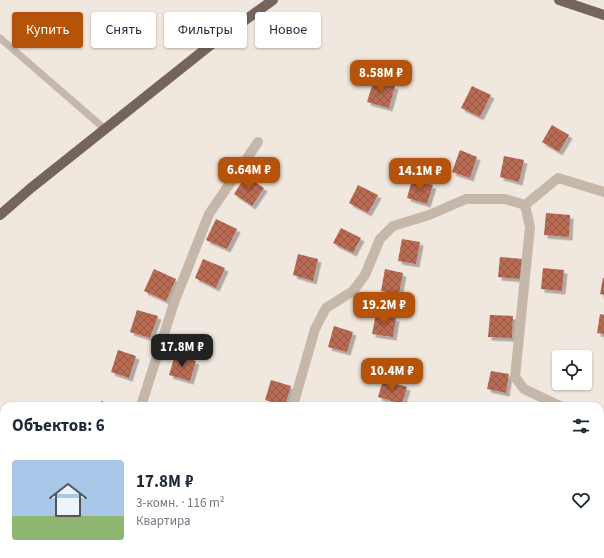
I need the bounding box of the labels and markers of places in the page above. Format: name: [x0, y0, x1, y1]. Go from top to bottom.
pin: 8.58M ₽: [344, 60, 418, 94]
pin: 6.64M ₽: [212, 157, 286, 191]
pin: 14.1M ₽: [383, 158, 457, 192]
pin: 19.2M ₽: [347, 292, 421, 326]
pin: 17.8M ₽: [145, 334, 219, 368]
pin: 10.4M ₽: [355, 358, 429, 392]

